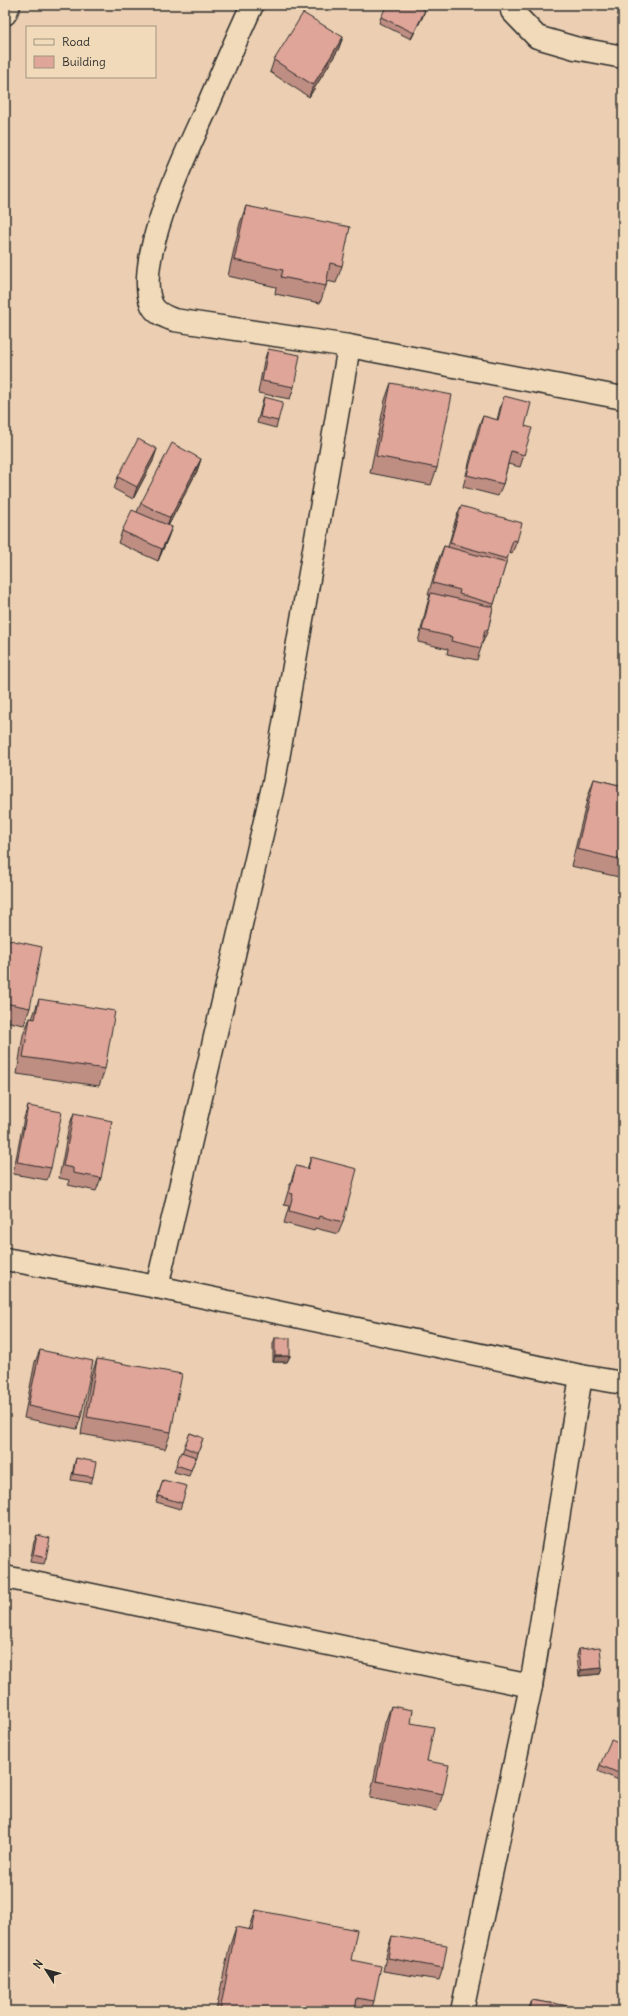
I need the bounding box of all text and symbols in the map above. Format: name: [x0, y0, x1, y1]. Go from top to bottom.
legend: [26, 26, 156, 78]
text: Road: [62, 34, 90, 49]
text: Building: [62, 54, 106, 69]
north arrow: [26, 1950, 66, 1990]
text: N: [30, 1957, 46, 1971]

